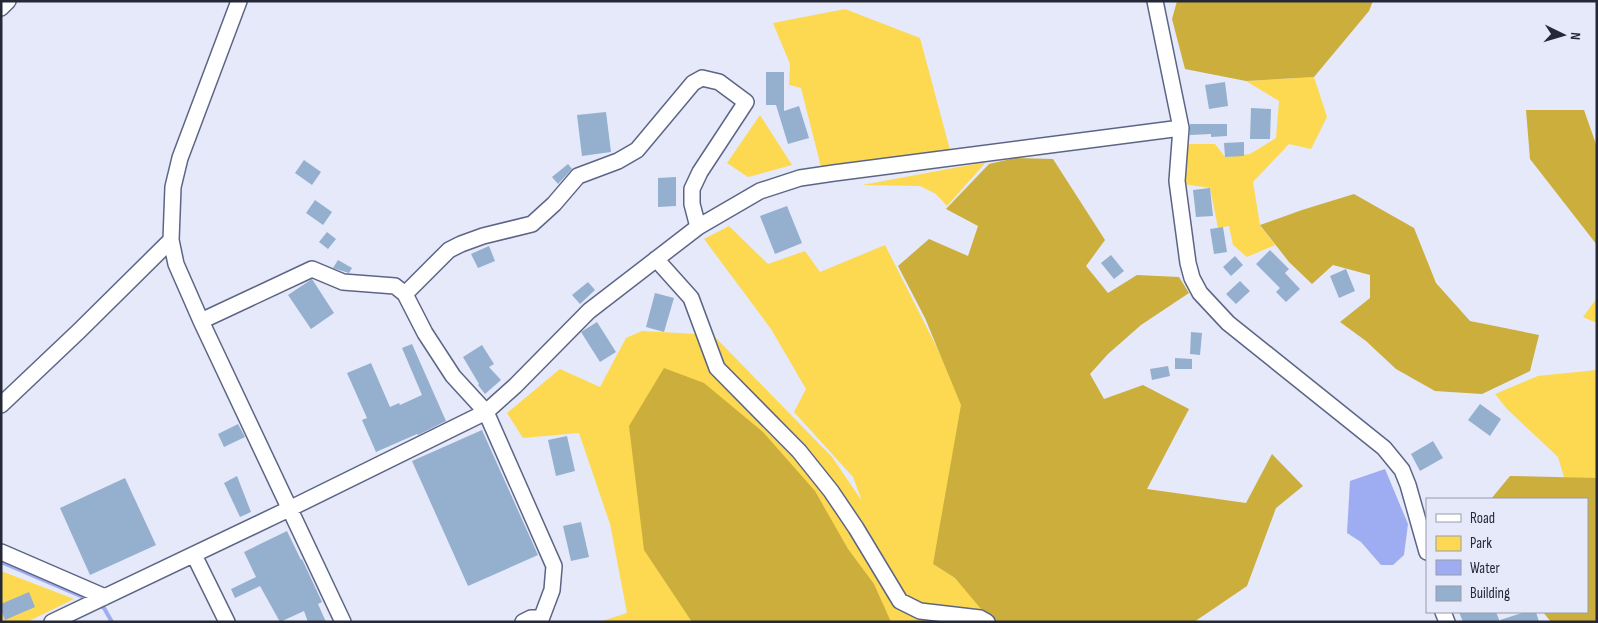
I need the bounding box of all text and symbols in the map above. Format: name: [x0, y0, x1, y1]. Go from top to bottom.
north arrow: [1538, 10, 1588, 60]
text: N: [1567, 32, 1584, 41]
legend: [1426, 498, 1588, 613]
text: Road: [1470, 509, 1495, 528]
text: Park: [1470, 534, 1492, 553]
text: Water: [1470, 559, 1501, 578]
text: Building: [1470, 584, 1510, 603]

